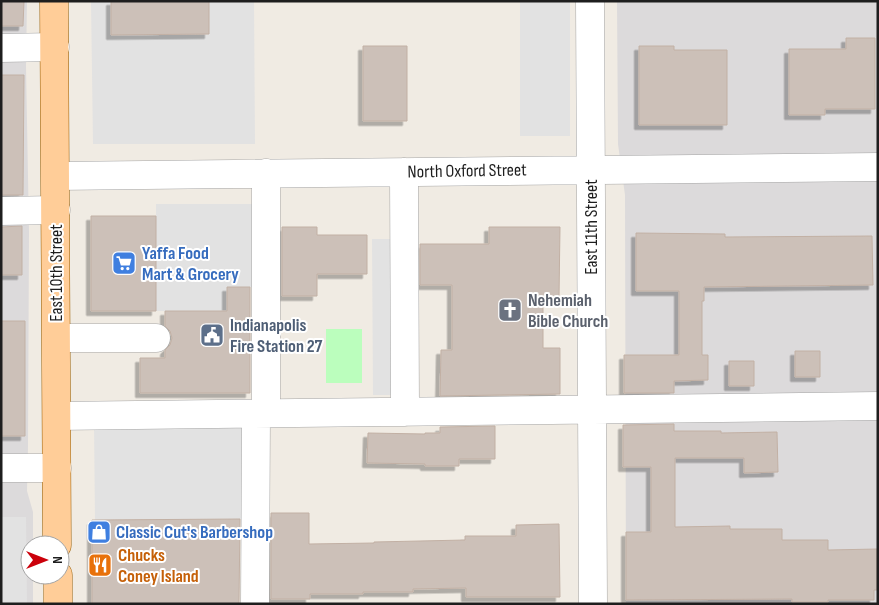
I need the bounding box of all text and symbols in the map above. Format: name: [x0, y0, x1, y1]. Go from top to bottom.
street label: North Oxford Street: [407, 159, 527, 183]
street label: East 11th Street: [581, 179, 602, 275]
street label: East 10th Street: [46, 224, 67, 322]
place label: Yaffa Food Mart & Grocery: [142, 243, 239, 285]
supermarket icon: Yaffa Food Mart & Grocery: [111, 250, 137, 276]
place label: Nehemiah Bible Church: [528, 290, 608, 332]
church icon: Nehemiah Bible Church: [497, 297, 523, 323]
place label: Indianapolis Fire Station 27: [230, 315, 323, 357]
public building icon: Indianapolis Fire Station 27: [199, 322, 225, 348]
shop icon: Classic Cut's Barbershop: [86, 519, 112, 545]
place label: Classic Cut's Barbershop: [116, 522, 273, 543]
north arrow: [20, 535, 70, 585]
place label: Chucks Coney Island: [118, 545, 199, 587]
restaurant icon: Chucks Coney Island: [87, 552, 113, 578]
text: N: [49, 556, 66, 564]

